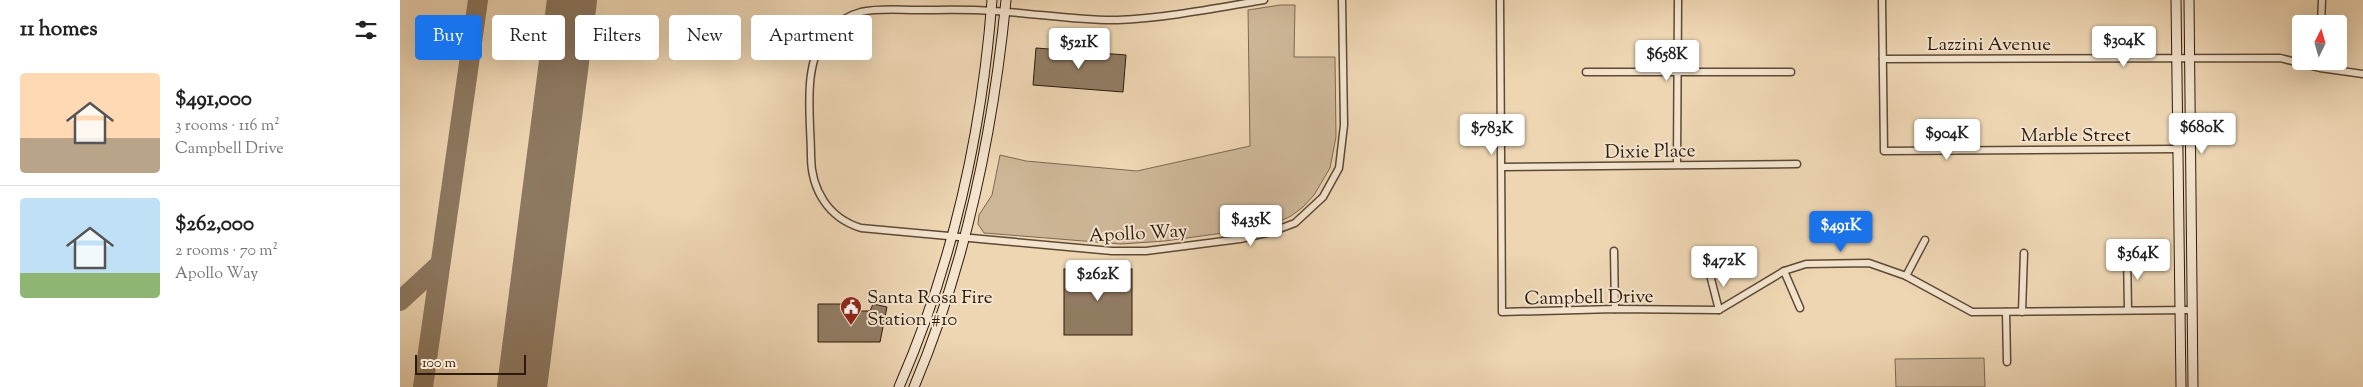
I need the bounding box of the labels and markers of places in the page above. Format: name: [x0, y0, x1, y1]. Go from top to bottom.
pin: $304K: [2089, 26, 2159, 68]
pin: $521K: [1044, 28, 1114, 70]
pin: $658K: [1632, 39, 1702, 82]
pin: $680K: [2167, 112, 2237, 155]
pin: $783K: [1457, 114, 1527, 156]
pin: $904K: [1912, 119, 1982, 161]
pin: $435K: [1216, 204, 1286, 247]
pin: $491K: [1806, 210, 1876, 253]
pin: $364K: [2103, 238, 2173, 281]
pin: $472K: [1689, 246, 1759, 288]
pin: $262K: [1063, 260, 1133, 302]
place label: Santa Rosa Fire Station #10: [867, 285, 993, 334]
public building icon: Santa Rosa Fire Station #10: [839, 295, 863, 326]

